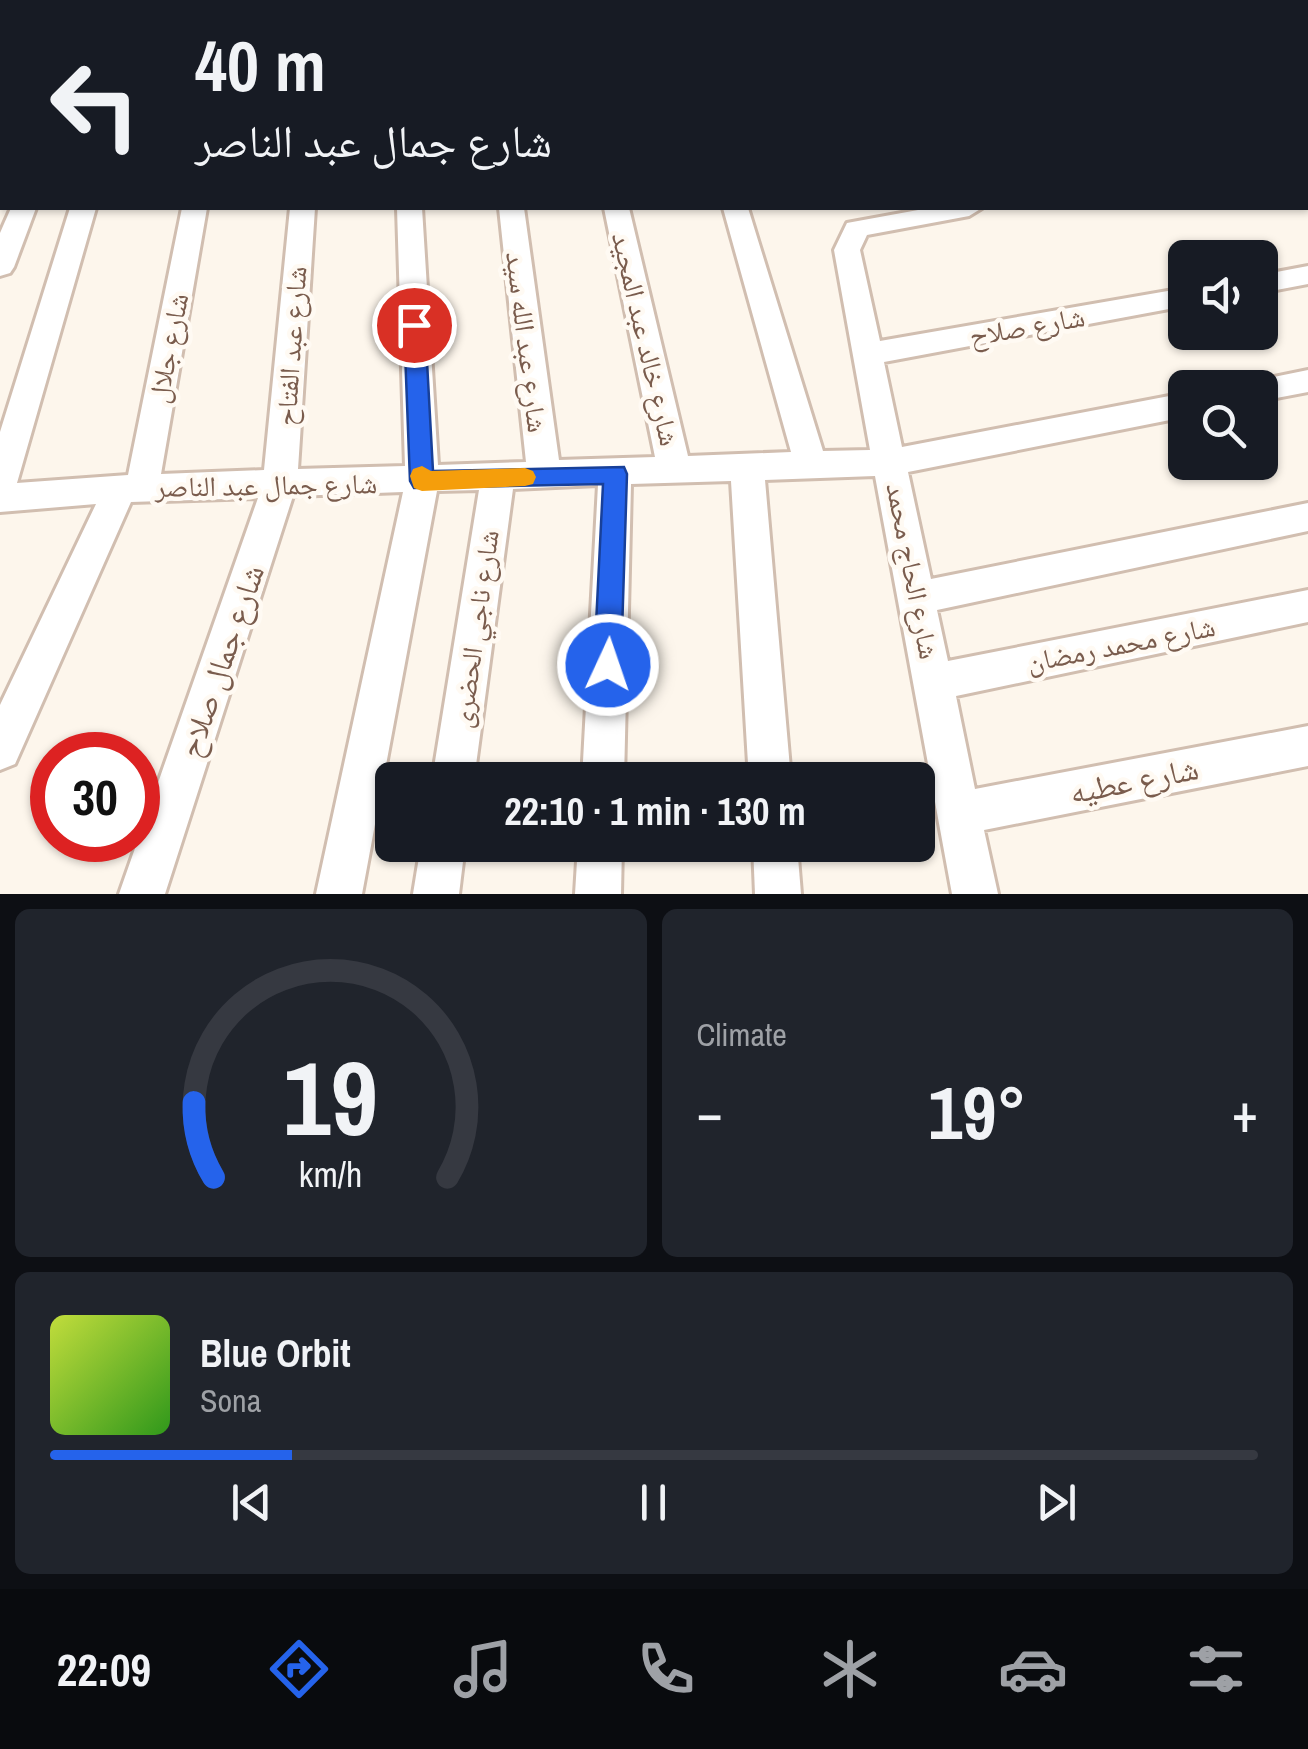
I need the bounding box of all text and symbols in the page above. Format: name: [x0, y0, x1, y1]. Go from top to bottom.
text: 40 m: [195, 19, 326, 113]
icon: left: [30, 40, 160, 170]
text: شارع جمال عبد الناصر: [195, 110, 552, 171]
street label: شارع خالد عبد المجيد: [603, 228, 689, 450]
map controls: [1168, 240, 1278, 480]
button: sound: [1168, 240, 1278, 350]
street label: شارع عبد الله سيد: [497, 249, 557, 435]
street label: شارع عبد الفتاح: [266, 265, 316, 427]
pin: [372, 283, 457, 368]
street label: شارع جلال: [139, 290, 197, 406]
street label: شارع صلاح: [966, 297, 1088, 355]
icon: arrive: [387, 298, 442, 353]
button: search: [1168, 370, 1278, 480]
street label: شارع جمال عبد الناصر: [154, 464, 377, 506]
street label: شارع الحاج محمد: [877, 480, 949, 662]
street label: شارع ناجي الحضرى: [442, 528, 512, 731]
street label: شارع جمال صلاح: [168, 559, 274, 763]
street label: شارع محمد رمضان: [1024, 607, 1218, 681]
position arrow: [556, 613, 660, 717]
speed limit sign: 30: [30, 732, 160, 862]
street label: شارع عطيه: [1066, 746, 1202, 814]
text: 22:10 · 1 min · 130 m: [504, 786, 806, 837]
text: Climate: [697, 1013, 787, 1056]
text: 19: [283, 1027, 378, 1167]
text: 19°: [928, 1061, 1026, 1162]
text: −: [697, 1075, 723, 1149]
text: +: [1232, 1075, 1258, 1149]
text: km/h: [299, 1150, 363, 1198]
text: Blue Orbit: [200, 1328, 351, 1379]
text: Sona: [200, 1379, 261, 1422]
icon: previous: [224, 1475, 279, 1530]
icon: pause: [626, 1475, 681, 1530]
icon: next: [1029, 1475, 1084, 1530]
icon: directions: [264, 1634, 334, 1704]
icon: music: [448, 1634, 518, 1704]
icon: phone: [631, 1634, 701, 1704]
icon: climate: [815, 1634, 885, 1704]
icon: car: [998, 1634, 1068, 1704]
icon: filters: [1181, 1634, 1251, 1704]
text: 22:09: [57, 1639, 151, 1700]

